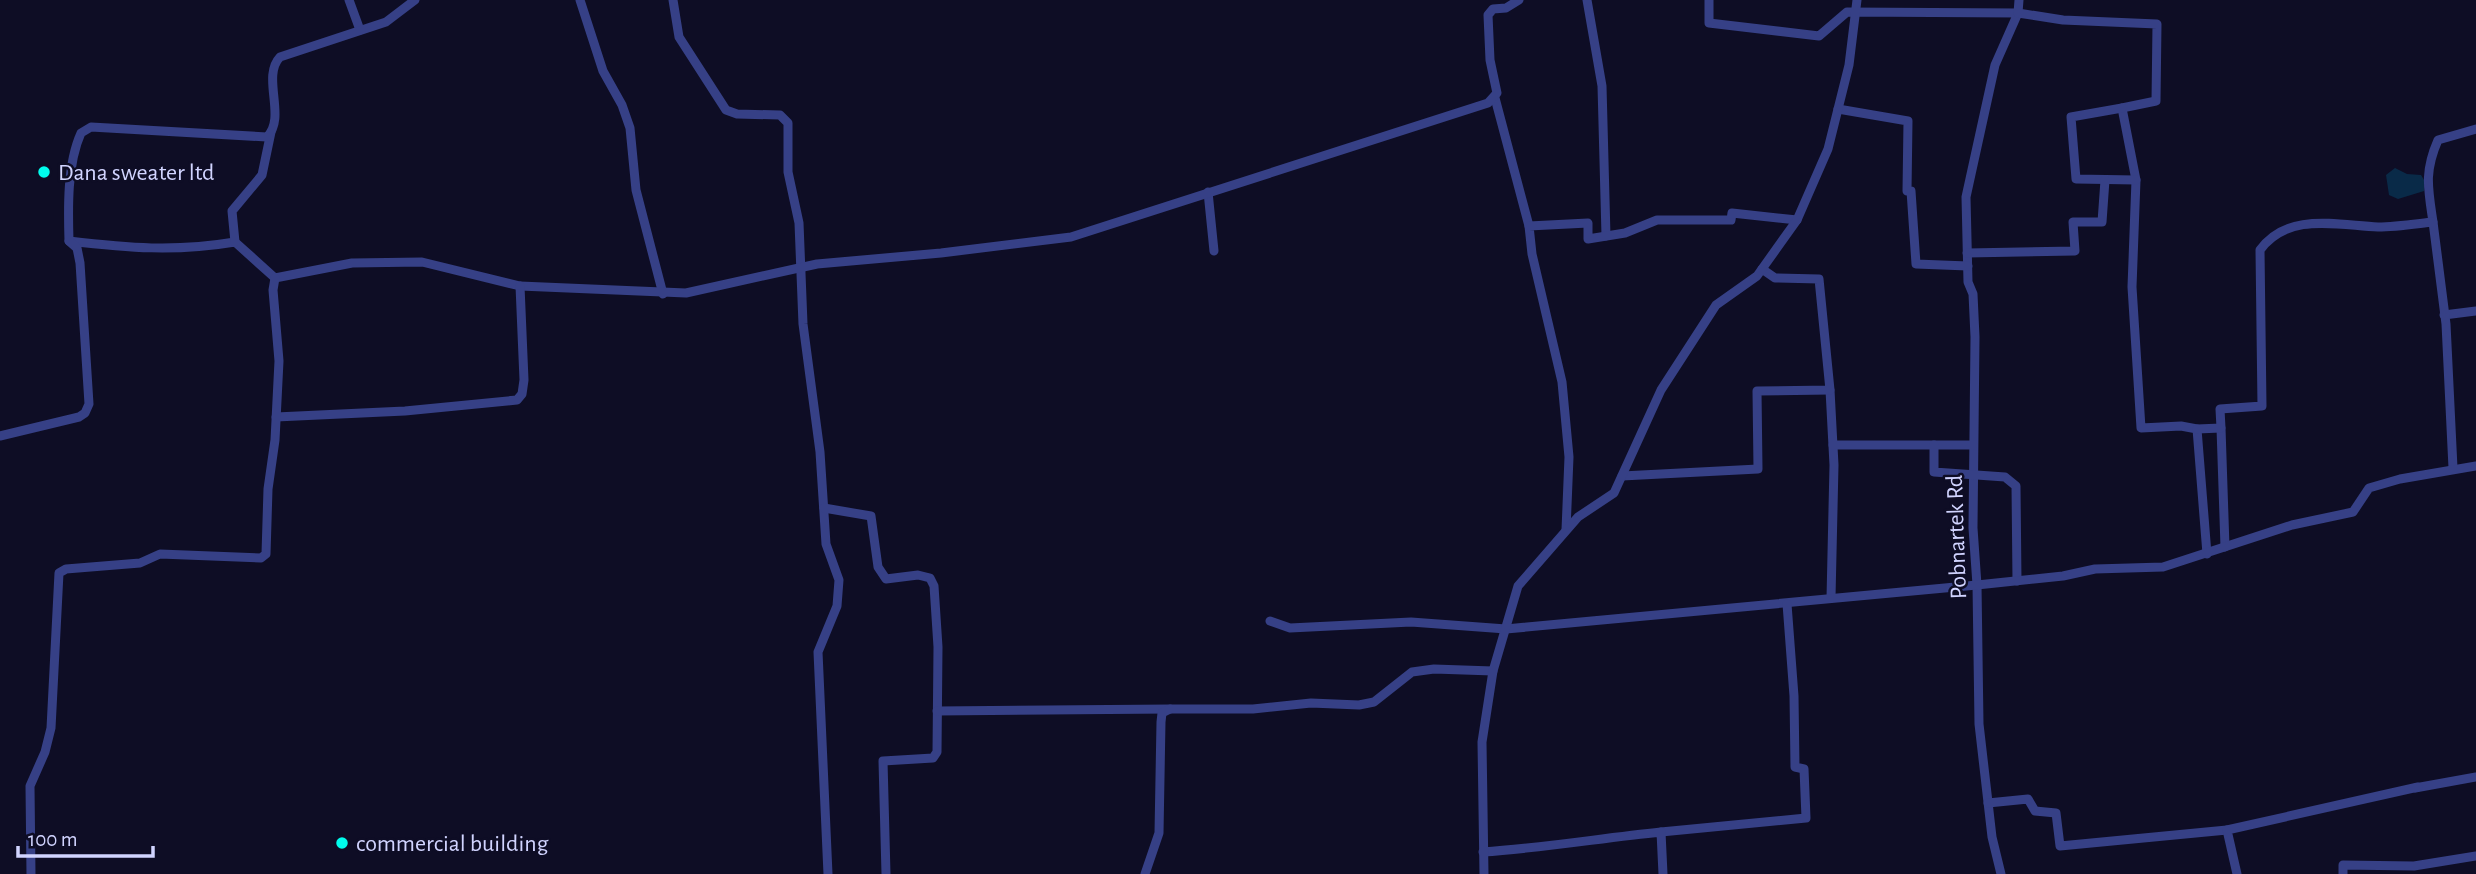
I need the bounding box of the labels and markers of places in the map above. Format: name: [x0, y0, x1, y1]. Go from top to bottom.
place label: Dana sweater ltd: [58, 161, 214, 185]
marker: Dana sweater ltd: [36, 164, 52, 180]
place label: commercial building: [356, 832, 549, 856]
marker: commercial building: [334, 835, 350, 851]

